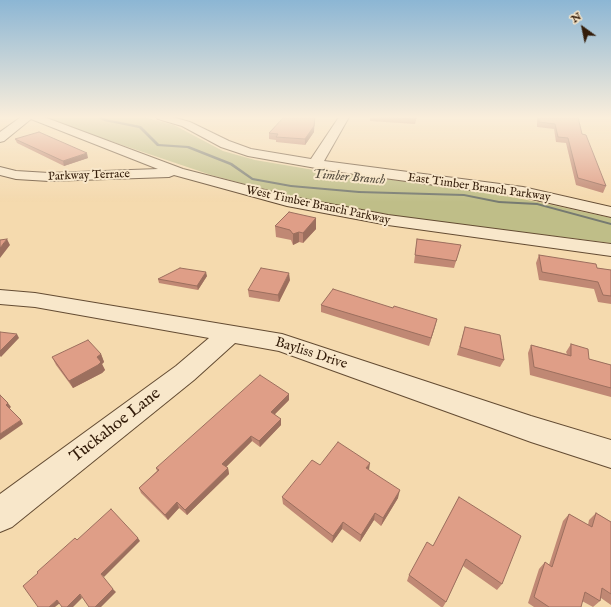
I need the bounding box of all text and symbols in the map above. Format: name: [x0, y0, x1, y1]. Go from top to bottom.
north arrow: [563, 8, 603, 48]
text: N: [569, 9, 584, 26]
street label: Parkway Terrace: [48, 167, 130, 185]
water label: Timber Branch: [312, 167, 386, 189]
street label: East Timber Branch Parkway: [407, 171, 551, 205]
street label: West Timber Branch Parkway: [245, 184, 391, 228]
street label: Bayliss Drive: [273, 334, 349, 374]
street label: Tuckahoe Lane: [67, 384, 165, 468]

